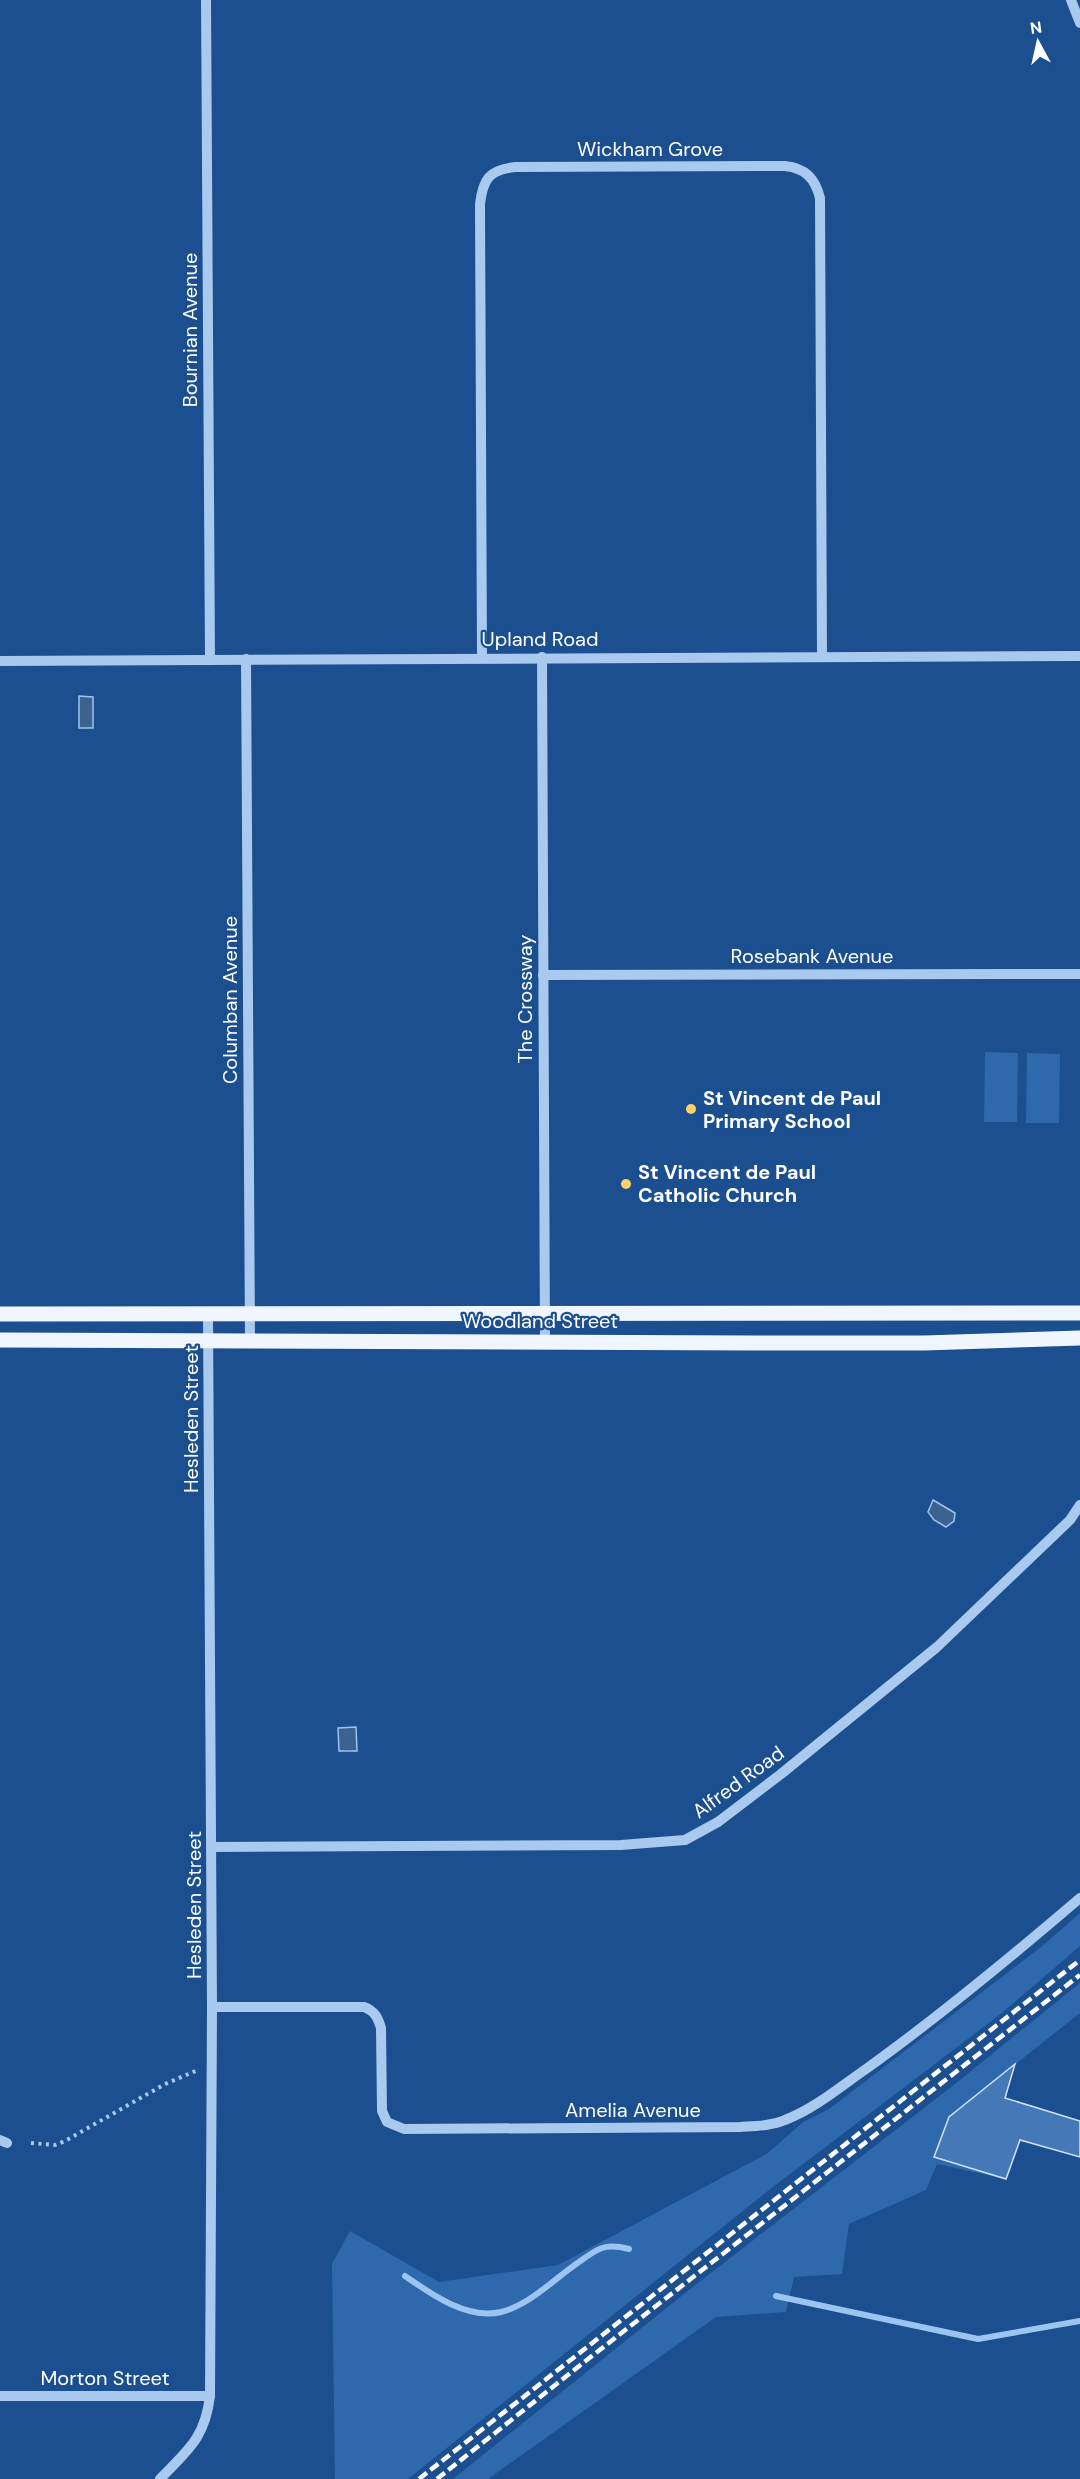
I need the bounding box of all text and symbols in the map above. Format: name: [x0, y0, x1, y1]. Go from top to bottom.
north arrow: [1008, 12, 1068, 72]
text: N: [1029, 16, 1043, 39]
street label: Wickham Grove: [577, 136, 723, 162]
street label: Bournian Avenue: [177, 253, 203, 407]
street label: Upland Road: [482, 626, 598, 652]
street label: Columban Avenue: [217, 916, 243, 1084]
street label: The Crossway: [512, 935, 538, 1063]
street label: Rosebank Avenue: [731, 943, 893, 969]
place label: St Vincent de Paul Primary School: [703, 1085, 881, 1134]
marker: St Vincent de Paul Primary School: [684, 1102, 698, 1116]
place label: St Vincent de Paul Catholic Church: [638, 1159, 816, 1208]
marker: St Vincent de Paul Catholic Church: [619, 1177, 633, 1191]
street label: Woodland Street: [462, 1308, 618, 1334]
street label: Hesleden Street: [178, 1345, 204, 1493]
street label: Alfred Road: [687, 1740, 789, 1824]
street label: Hesleden Street: [181, 1831, 207, 1979]
street label: Amelia Avenue: [565, 2097, 701, 2123]
street label: Morton Street: [41, 2365, 170, 2391]

